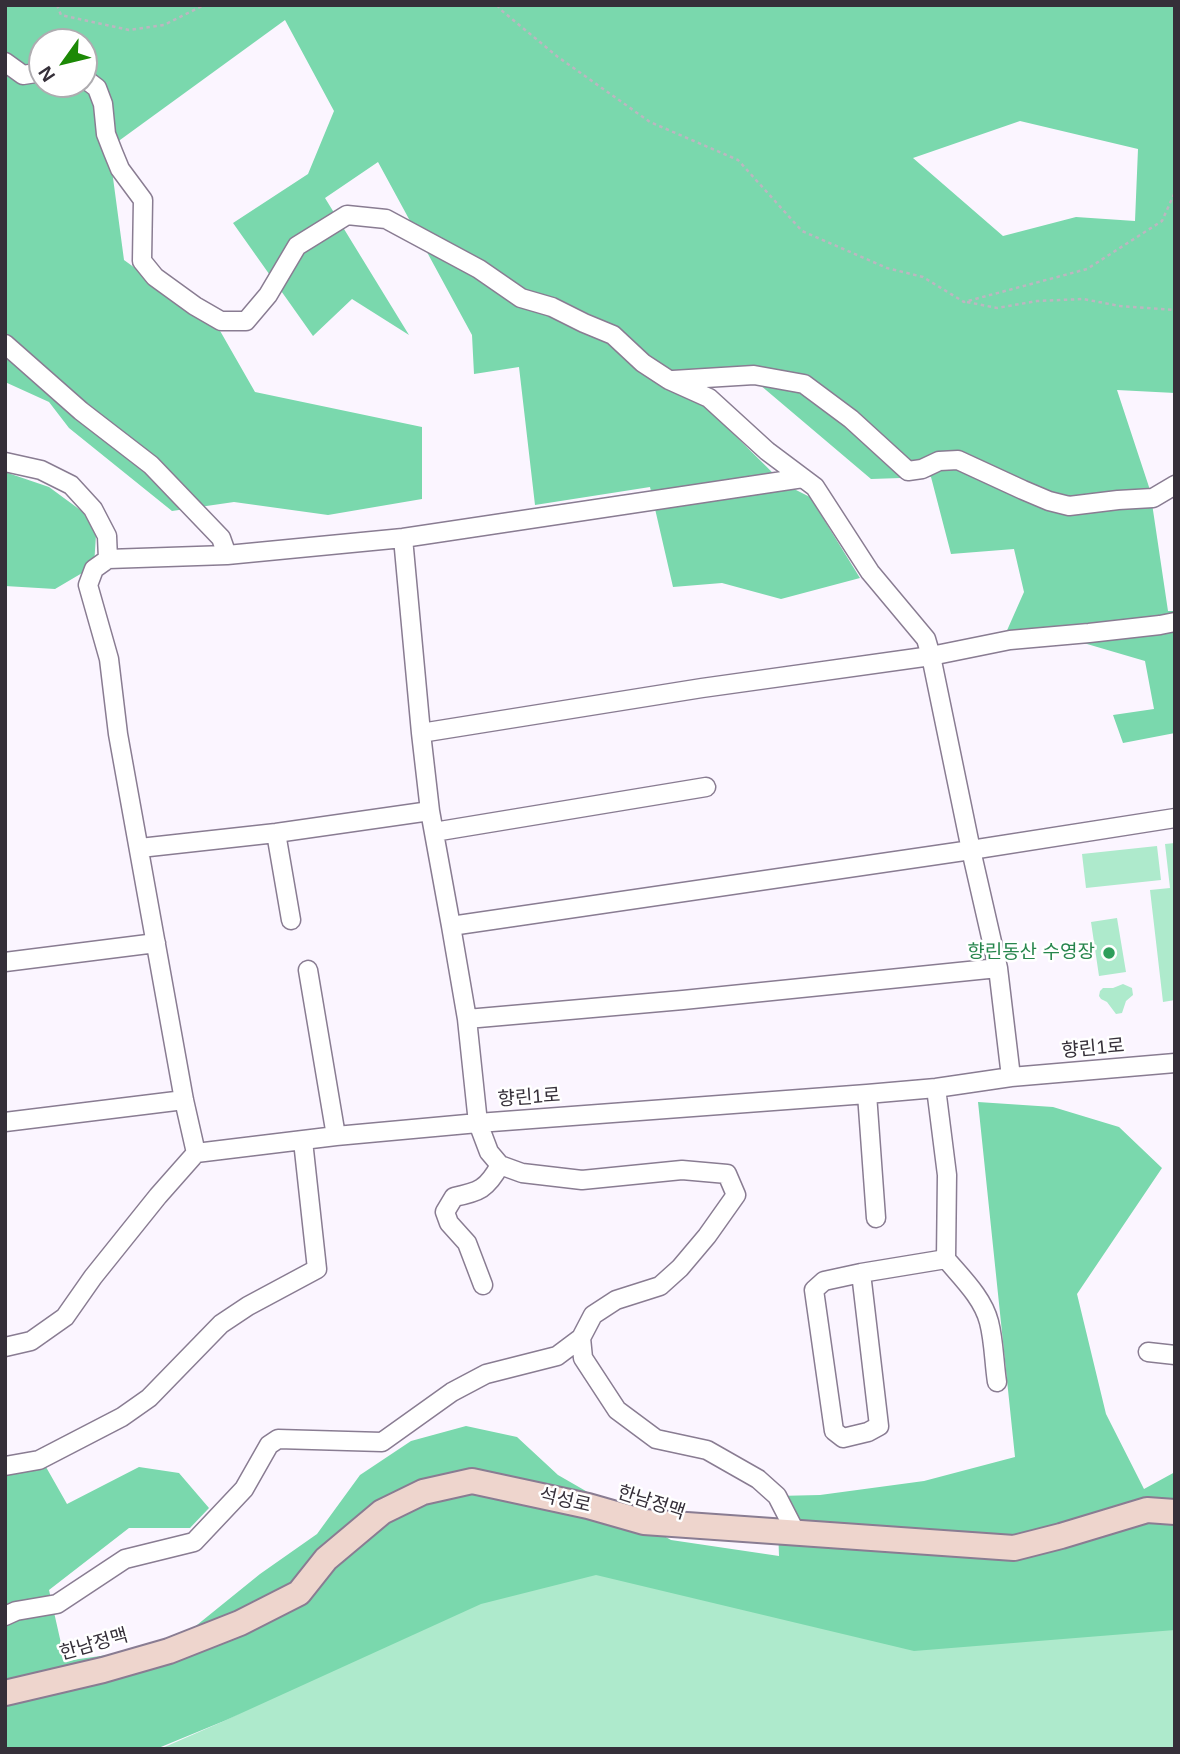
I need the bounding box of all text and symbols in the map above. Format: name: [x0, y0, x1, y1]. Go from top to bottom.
north arrow: [28, 28, 98, 98]
text: N: [34, 62, 59, 85]
place label: 향린동산 수영장: [967, 942, 1095, 964]
marker: 향린동산 수영장: [1101, 945, 1117, 961]
street label: 향린1로: [1061, 1035, 1125, 1063]
street label: 향린1로: [497, 1084, 561, 1112]
street label: 한남정맥: [614, 1481, 688, 1525]
street label: 석성로: [537, 1484, 593, 1518]
street label: 한남정맥: [57, 1624, 131, 1666]

